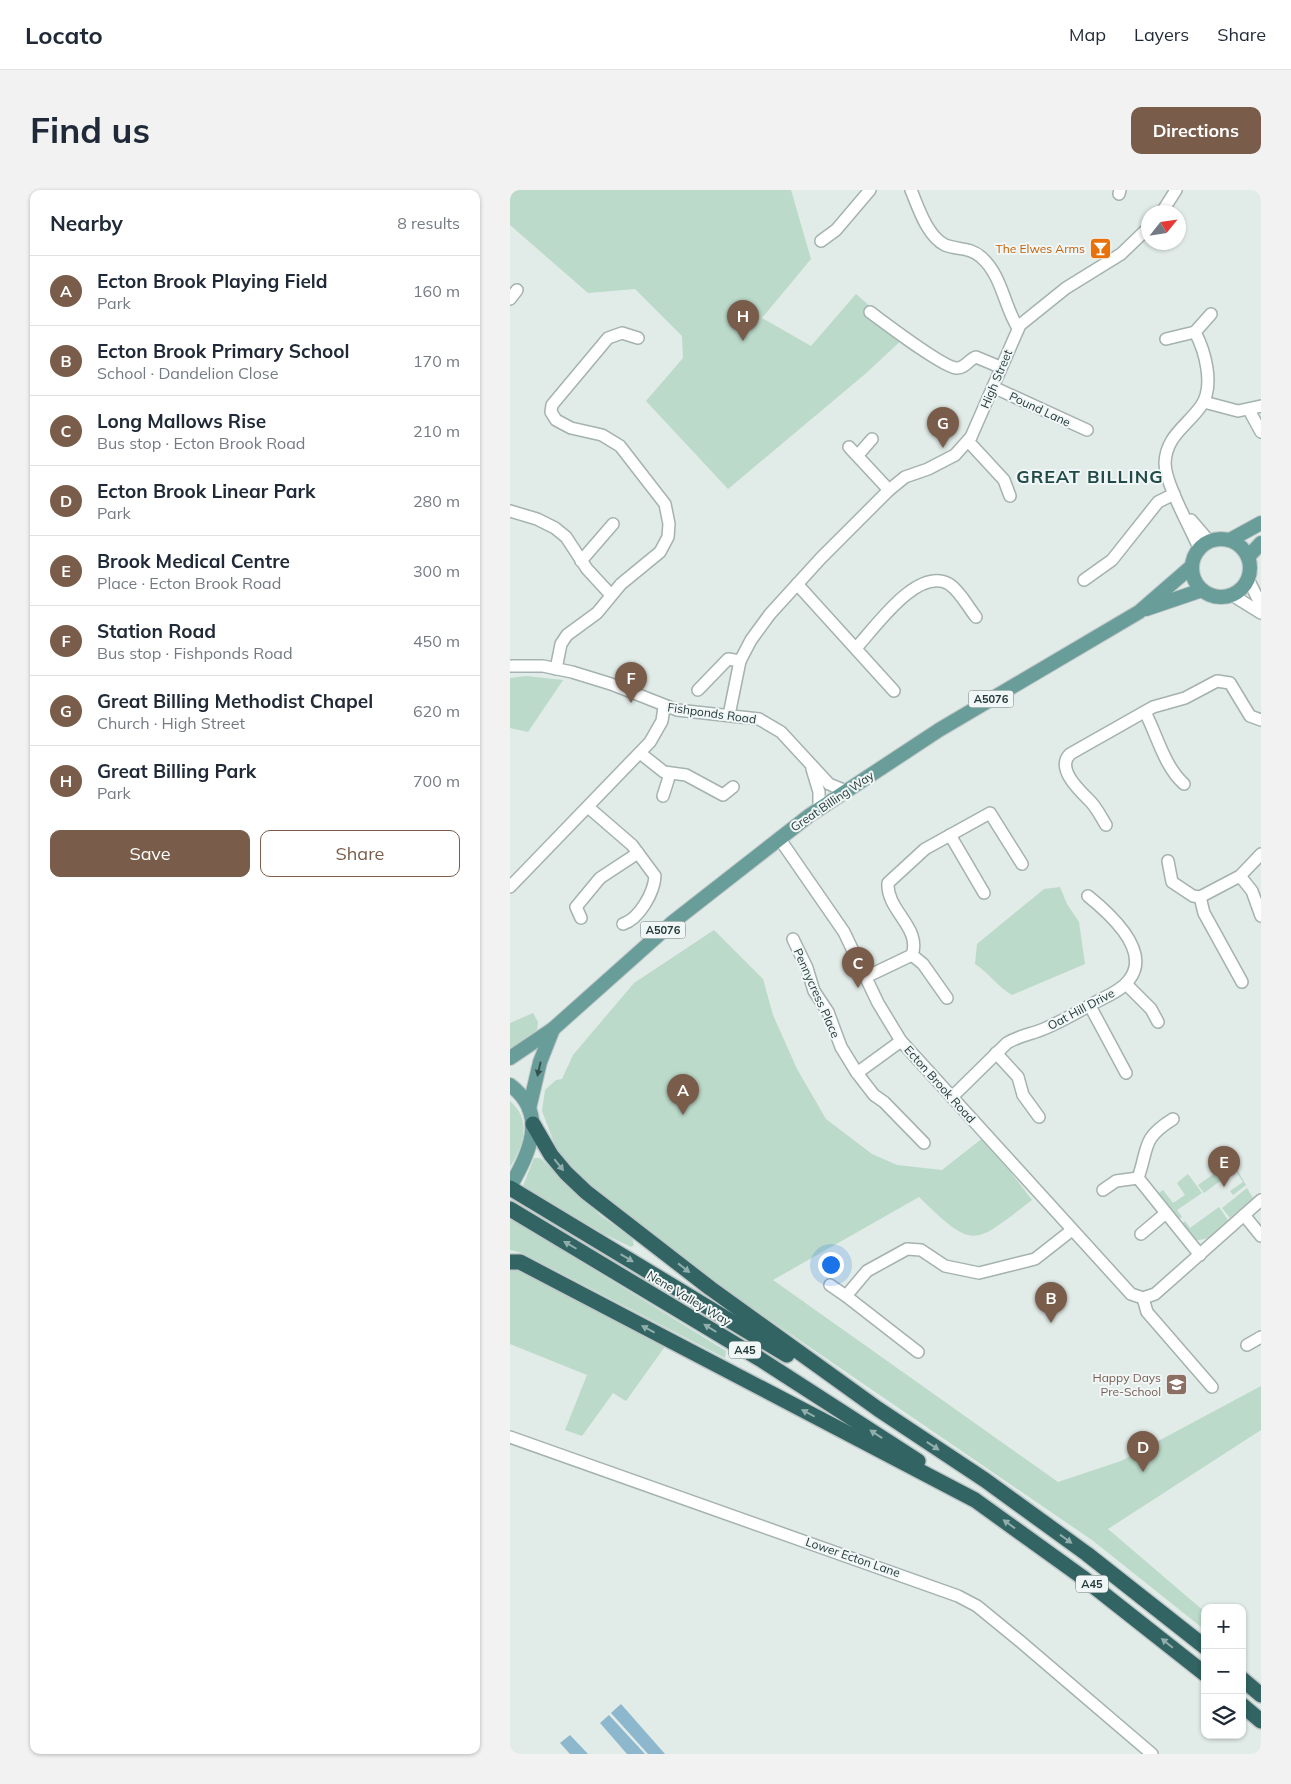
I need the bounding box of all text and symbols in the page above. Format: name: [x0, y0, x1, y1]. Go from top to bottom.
text: Locato: [25, 20, 103, 50]
text: Map: [1069, 23, 1106, 46]
text: Layers: [1134, 23, 1189, 46]
text: Share: [1217, 23, 1266, 46]
button: Directions: [1131, 107, 1261, 154]
text: Find us: [30, 108, 150, 152]
north arrow: [1141, 205, 1186, 250]
text: Nearby: [50, 210, 123, 236]
text: 8 results: [397, 213, 460, 233]
bar icon: The Elwes Arms: [1089, 236, 1113, 260]
place label: The Elwes Arms: [996, 241, 1085, 256]
text: Ecton Brook Playing Field: [97, 269, 328, 293]
text: A: [60, 281, 72, 301]
text: 160 m: [413, 281, 460, 301]
text: Park: [97, 293, 131, 313]
pin: H: [727, 300, 759, 341]
text: Ecton Brook Primary School: [97, 339, 350, 363]
street label: High Street: [977, 347, 1015, 411]
text: B: [60, 351, 72, 371]
text: 170 m: [413, 351, 460, 371]
text: School · Dandelion Close: [97, 363, 278, 383]
street label: Pound Lane: [1007, 388, 1073, 430]
pin: G: [927, 407, 959, 448]
text: Long Mallows Rise: [97, 409, 266, 433]
text: C: [61, 421, 71, 441]
text: 210 m: [413, 421, 460, 441]
text: Bus stop · Ecton Brook Road: [97, 433, 305, 453]
district label: GREAT BILLING: [1016, 465, 1164, 488]
text: Ecton Brook Linear Park: [97, 479, 315, 503]
text: D: [60, 491, 72, 511]
text: 280 m: [413, 491, 460, 511]
text: Park: [97, 503, 131, 523]
text: Brook Medical Centre: [97, 549, 290, 573]
text: E: [61, 561, 71, 581]
text: 300 m: [413, 561, 460, 581]
text: Place · Ecton Brook Road: [97, 573, 281, 593]
text: Station Road: [97, 619, 216, 643]
text: F: [61, 631, 71, 651]
text: 450 m: [413, 631, 460, 651]
text: Bus stop · Fishponds Road: [97, 643, 293, 663]
pin: F: [615, 662, 647, 703]
text: Great Billing Methodist Chapel: [97, 689, 373, 713]
road number: A5076: [968, 690, 1014, 708]
street label: Fishponds Road: [667, 699, 757, 727]
text: G: [60, 701, 72, 721]
text: 620 m: [413, 701, 460, 721]
text: Church · High Street: [97, 713, 245, 733]
text: Great Billing Park: [97, 759, 256, 783]
street label: Great Billing Way: [787, 767, 877, 834]
text: H: [60, 771, 72, 791]
text: 700 m: [413, 771, 460, 791]
text: Park: [97, 783, 131, 803]
button: Save: [50, 830, 250, 877]
button: Share: [260, 830, 460, 877]
road number: A5076: [640, 922, 686, 938]
street label: Pennycress Place: [791, 946, 843, 1040]
pin: C: [842, 947, 874, 988]
street label: Oat Hill Drive: [1045, 985, 1117, 1033]
street label: Ecton Brook Road: [901, 1042, 979, 1126]
one-way arrow: [534, 1061, 542, 1076]
pin: A: [667, 1074, 699, 1115]
pin: E: [1208, 1146, 1240, 1187]
one-way arrow: [554, 1158, 565, 1171]
one-way arrow: [564, 1240, 577, 1249]
your location: [818, 1252, 844, 1278]
one-way arrow: [620, 1254, 633, 1263]
one-way arrow: [677, 1263, 690, 1274]
street label: Nene Valley Way: [644, 1267, 734, 1329]
pin: B: [1035, 1282, 1067, 1323]
one-way arrow: [703, 1324, 716, 1333]
one-way arrow: [641, 1325, 656, 1333]
road number: A45: [729, 1342, 761, 1358]
place label: Happy Days Pre-School: [1092, 1370, 1161, 1399]
school or university icon: Happy Days Pre-School: [1165, 1372, 1189, 1396]
one-way arrow: [800, 1409, 815, 1417]
one-way arrow: [870, 1429, 883, 1439]
pin: D: [1127, 1431, 1159, 1472]
one-way arrow: [927, 1441, 940, 1450]
one-way arrow: [1002, 1519, 1016, 1529]
street label: Lower Ecton Lane: [804, 1534, 902, 1580]
one-way arrow: [1059, 1534, 1073, 1544]
road number: A45: [1076, 1576, 1108, 1592]
map controls: [1201, 1604, 1246, 1739]
button: +: [1201, 1604, 1246, 1649]
one-way arrow: [1160, 1638, 1174, 1648]
button: −: [1201, 1649, 1246, 1694]
button: layers: [1201, 1694, 1246, 1739]

